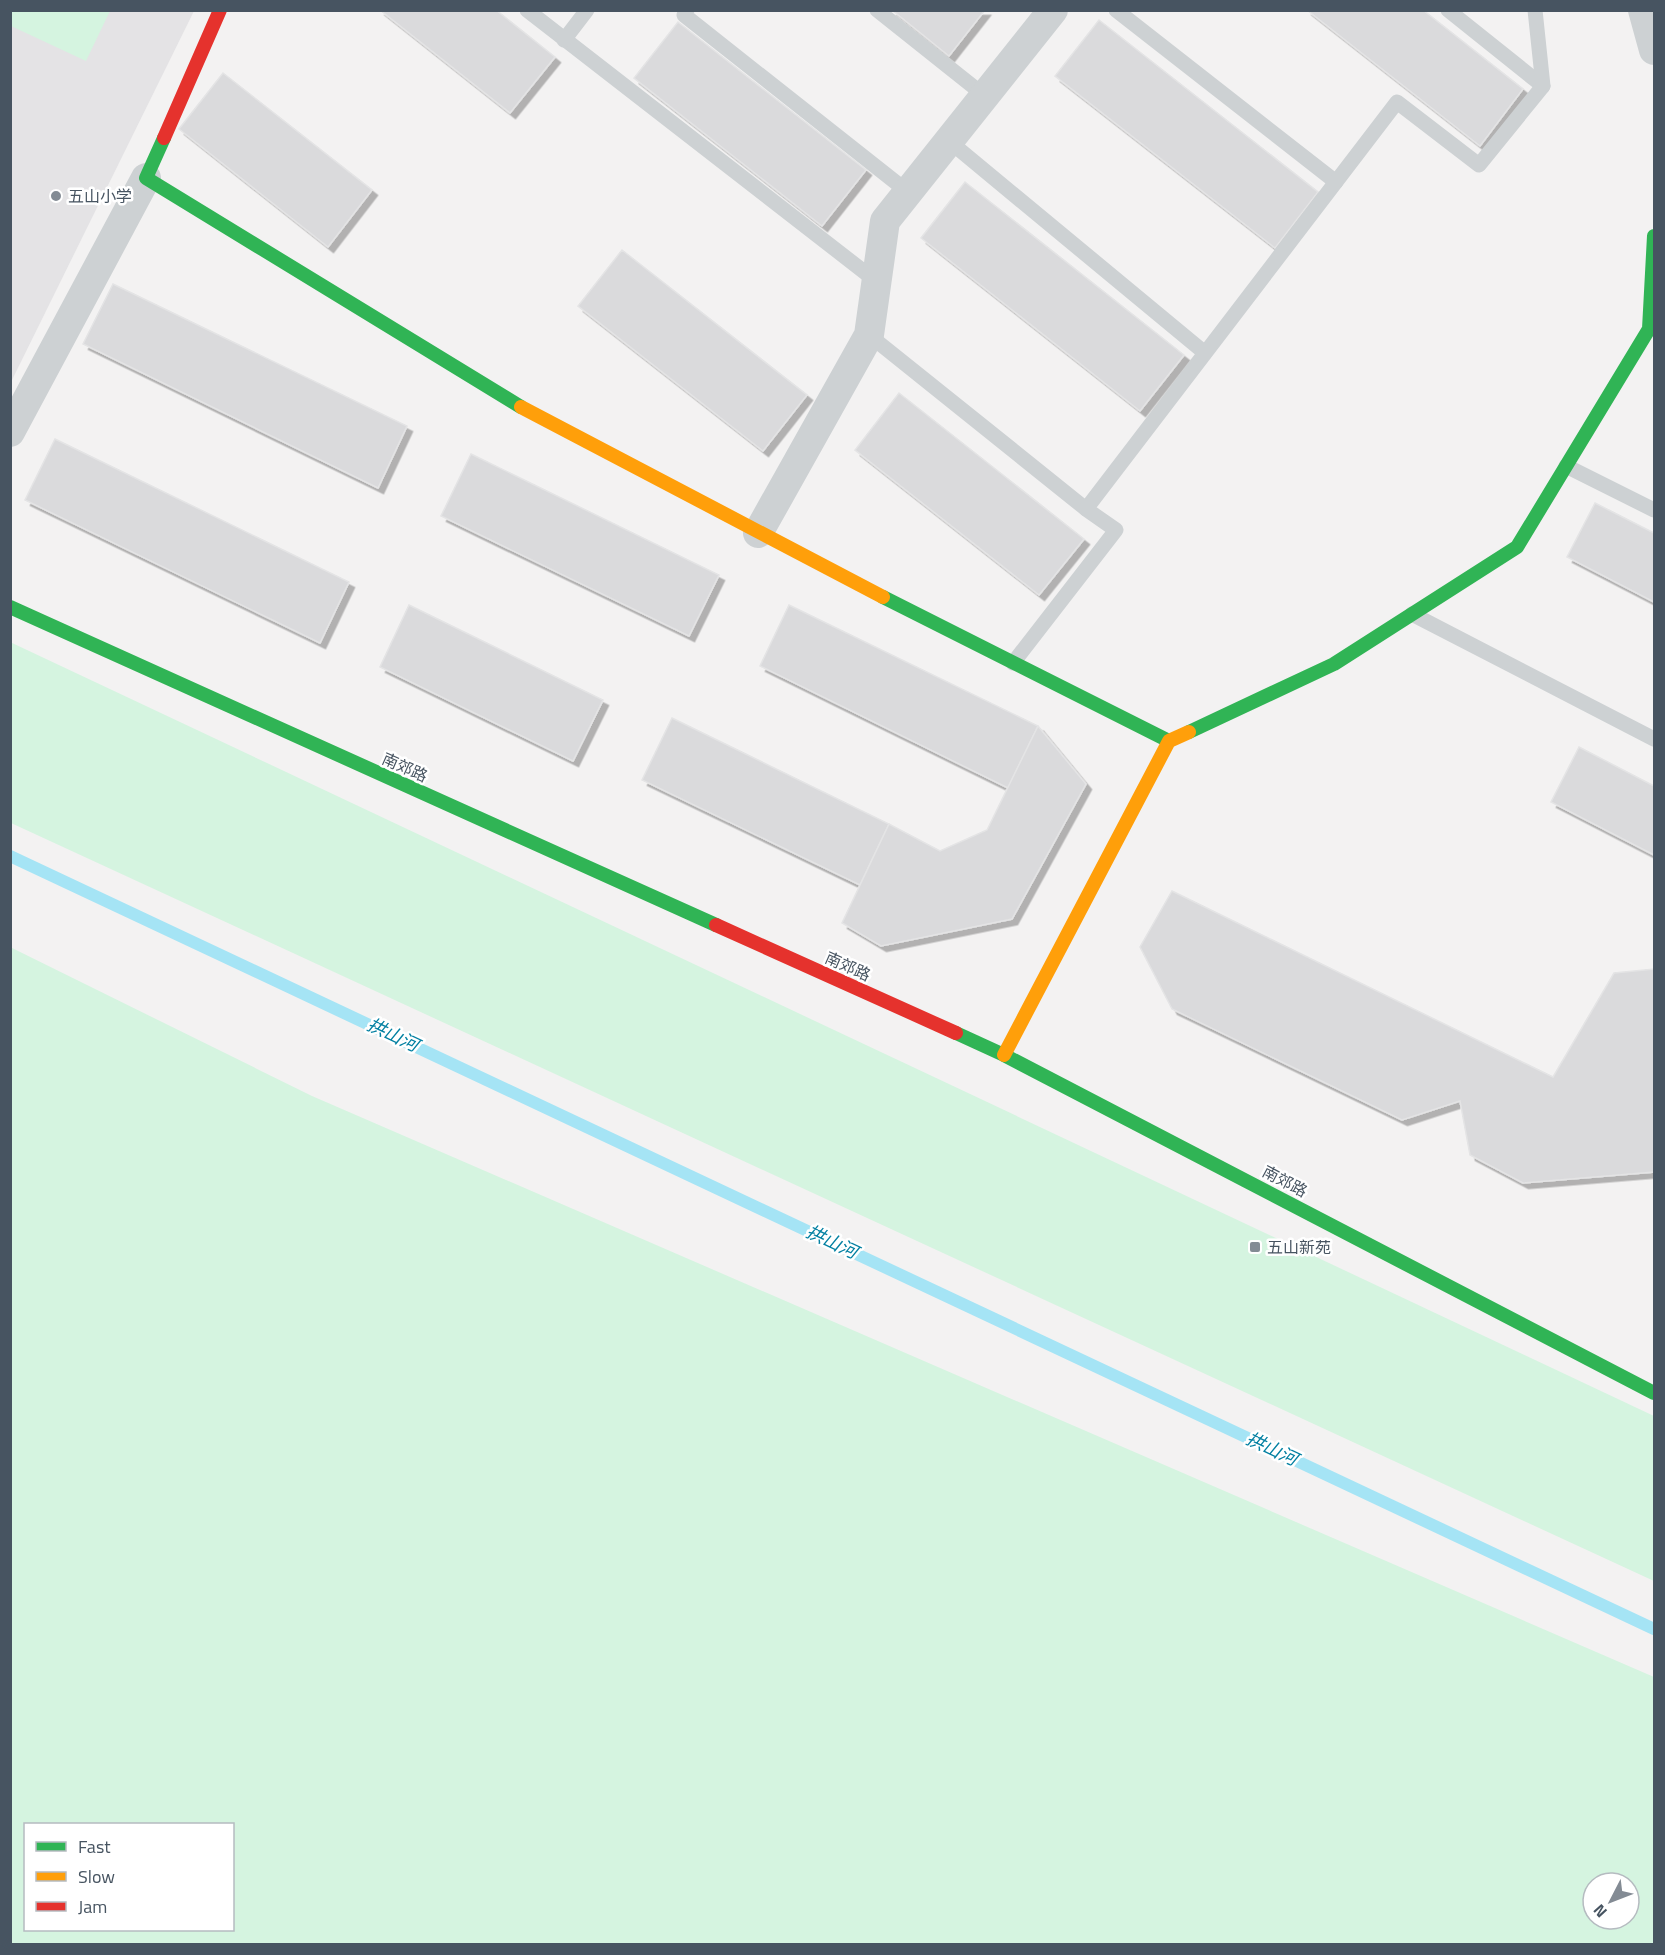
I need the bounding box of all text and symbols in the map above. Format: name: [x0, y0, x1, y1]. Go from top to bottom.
place label: 五山小学: [68, 184, 132, 208]
marker: 五山小学: [49, 189, 63, 203]
street label: 南郊路: [378, 746, 432, 788]
street label: 南郊路: [821, 945, 875, 987]
water label: 拱山河: [363, 1011, 426, 1059]
street label: 南郊路: [1258, 1159, 1312, 1203]
water label: 拱山河: [802, 1218, 865, 1266]
place label: 五山新苑: [1267, 1235, 1331, 1259]
marker: 五山新苑: [1248, 1240, 1262, 1254]
water label: 拱山河: [1242, 1425, 1305, 1473]
legend: [24, 1823, 234, 1931]
text: Fast: [78, 1833, 111, 1860]
text: Slow: [78, 1863, 115, 1890]
north arrow: [1581, 1871, 1641, 1931]
text: Jam: [78, 1893, 107, 1920]
text: N: [1587, 1899, 1612, 1923]

